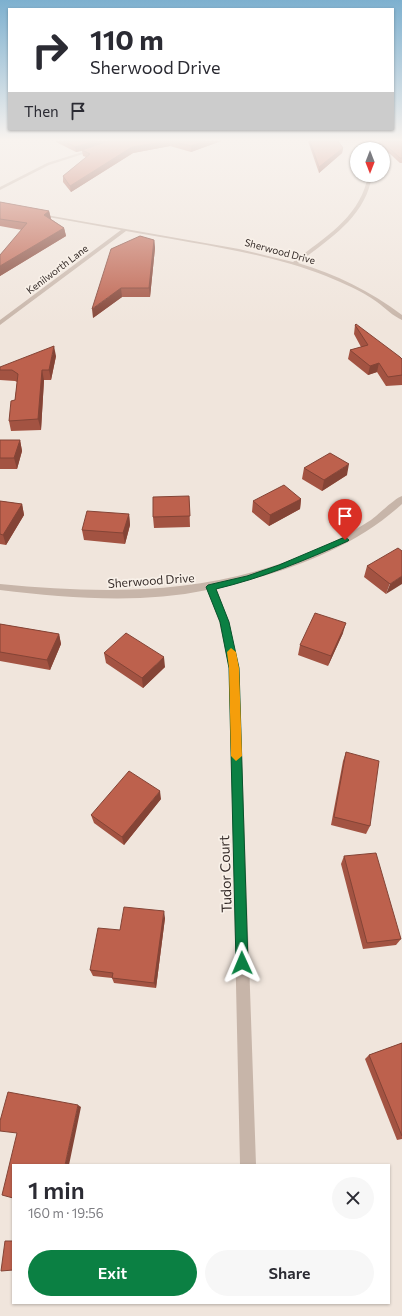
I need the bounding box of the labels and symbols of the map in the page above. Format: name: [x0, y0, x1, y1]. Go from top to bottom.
north arrow: [350, 142, 390, 182]
street label: Sherwood Drive: [243, 236, 317, 266]
street label: Kenilworth Lane: [24, 242, 90, 296]
pin: [328, 499, 362, 540]
street label: Sherwood Drive: [107, 570, 195, 590]
street label: Tudor Court: [215, 835, 235, 913]
position arrow: [221, 942, 263, 984]

